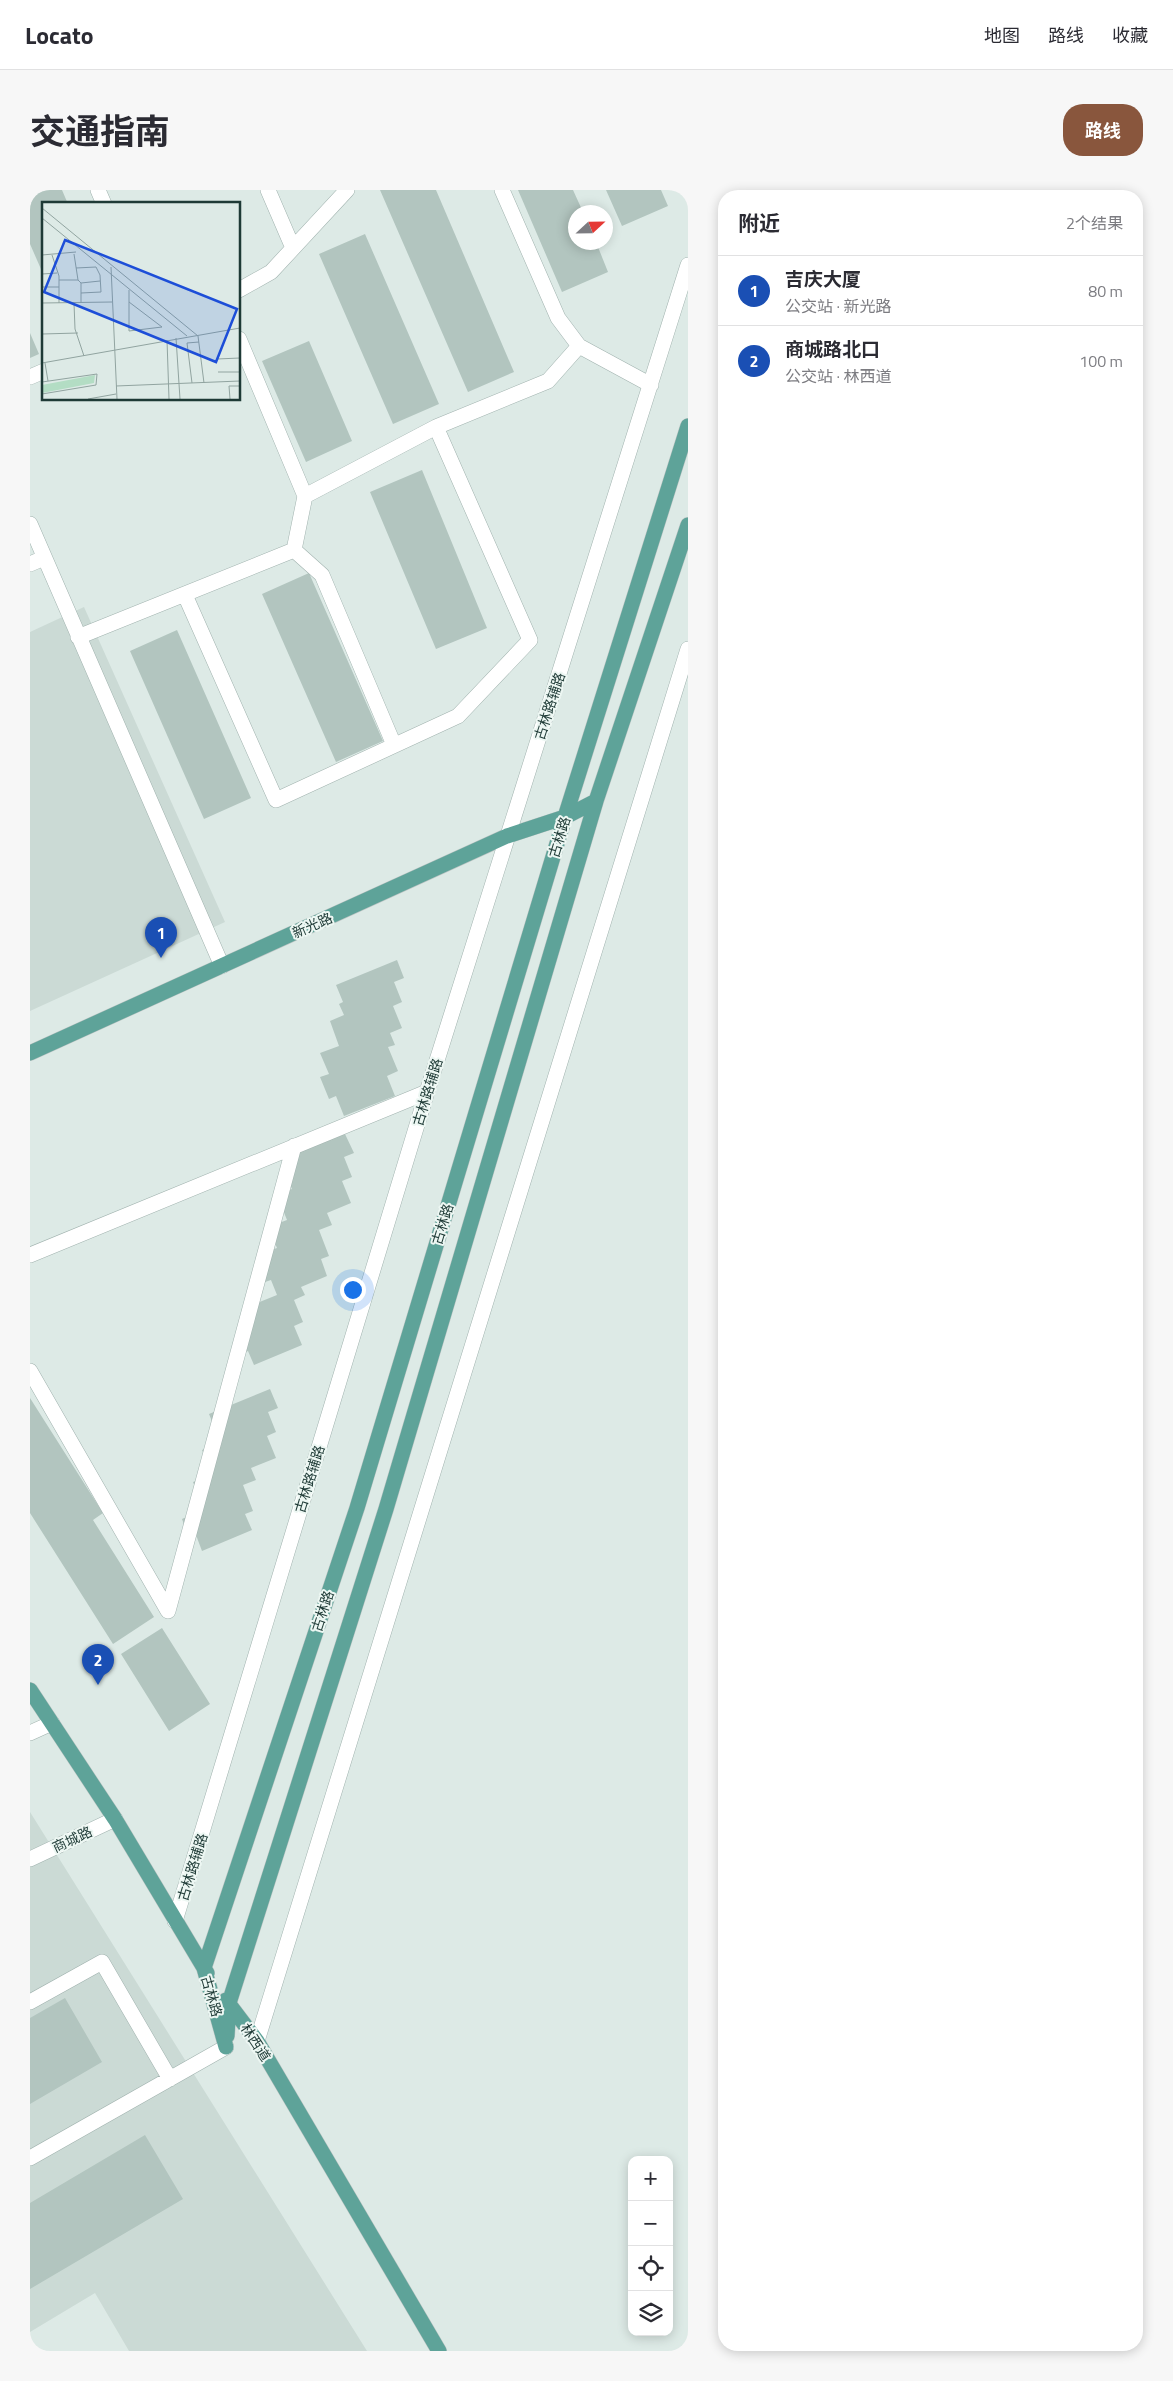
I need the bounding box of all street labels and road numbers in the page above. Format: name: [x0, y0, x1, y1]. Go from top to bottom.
street label: 古林路辅路: [528, 669, 570, 743]
street label: 古林路: [543, 814, 575, 860]
street label: 新光路: [289, 907, 335, 943]
street label: 古林路辅路: [407, 1055, 447, 1129]
street label: 古林路: [426, 1201, 458, 1247]
street label: 古林路辅路: [289, 1442, 329, 1516]
street label: 古林路: [306, 1588, 338, 1634]
street label: 商城路: [49, 1821, 95, 1857]
street label: 古林路辅路: [172, 1830, 212, 1904]
street label: 古林路: [196, 1973, 228, 2019]
street label: 林西道: [236, 2019, 276, 2065]

